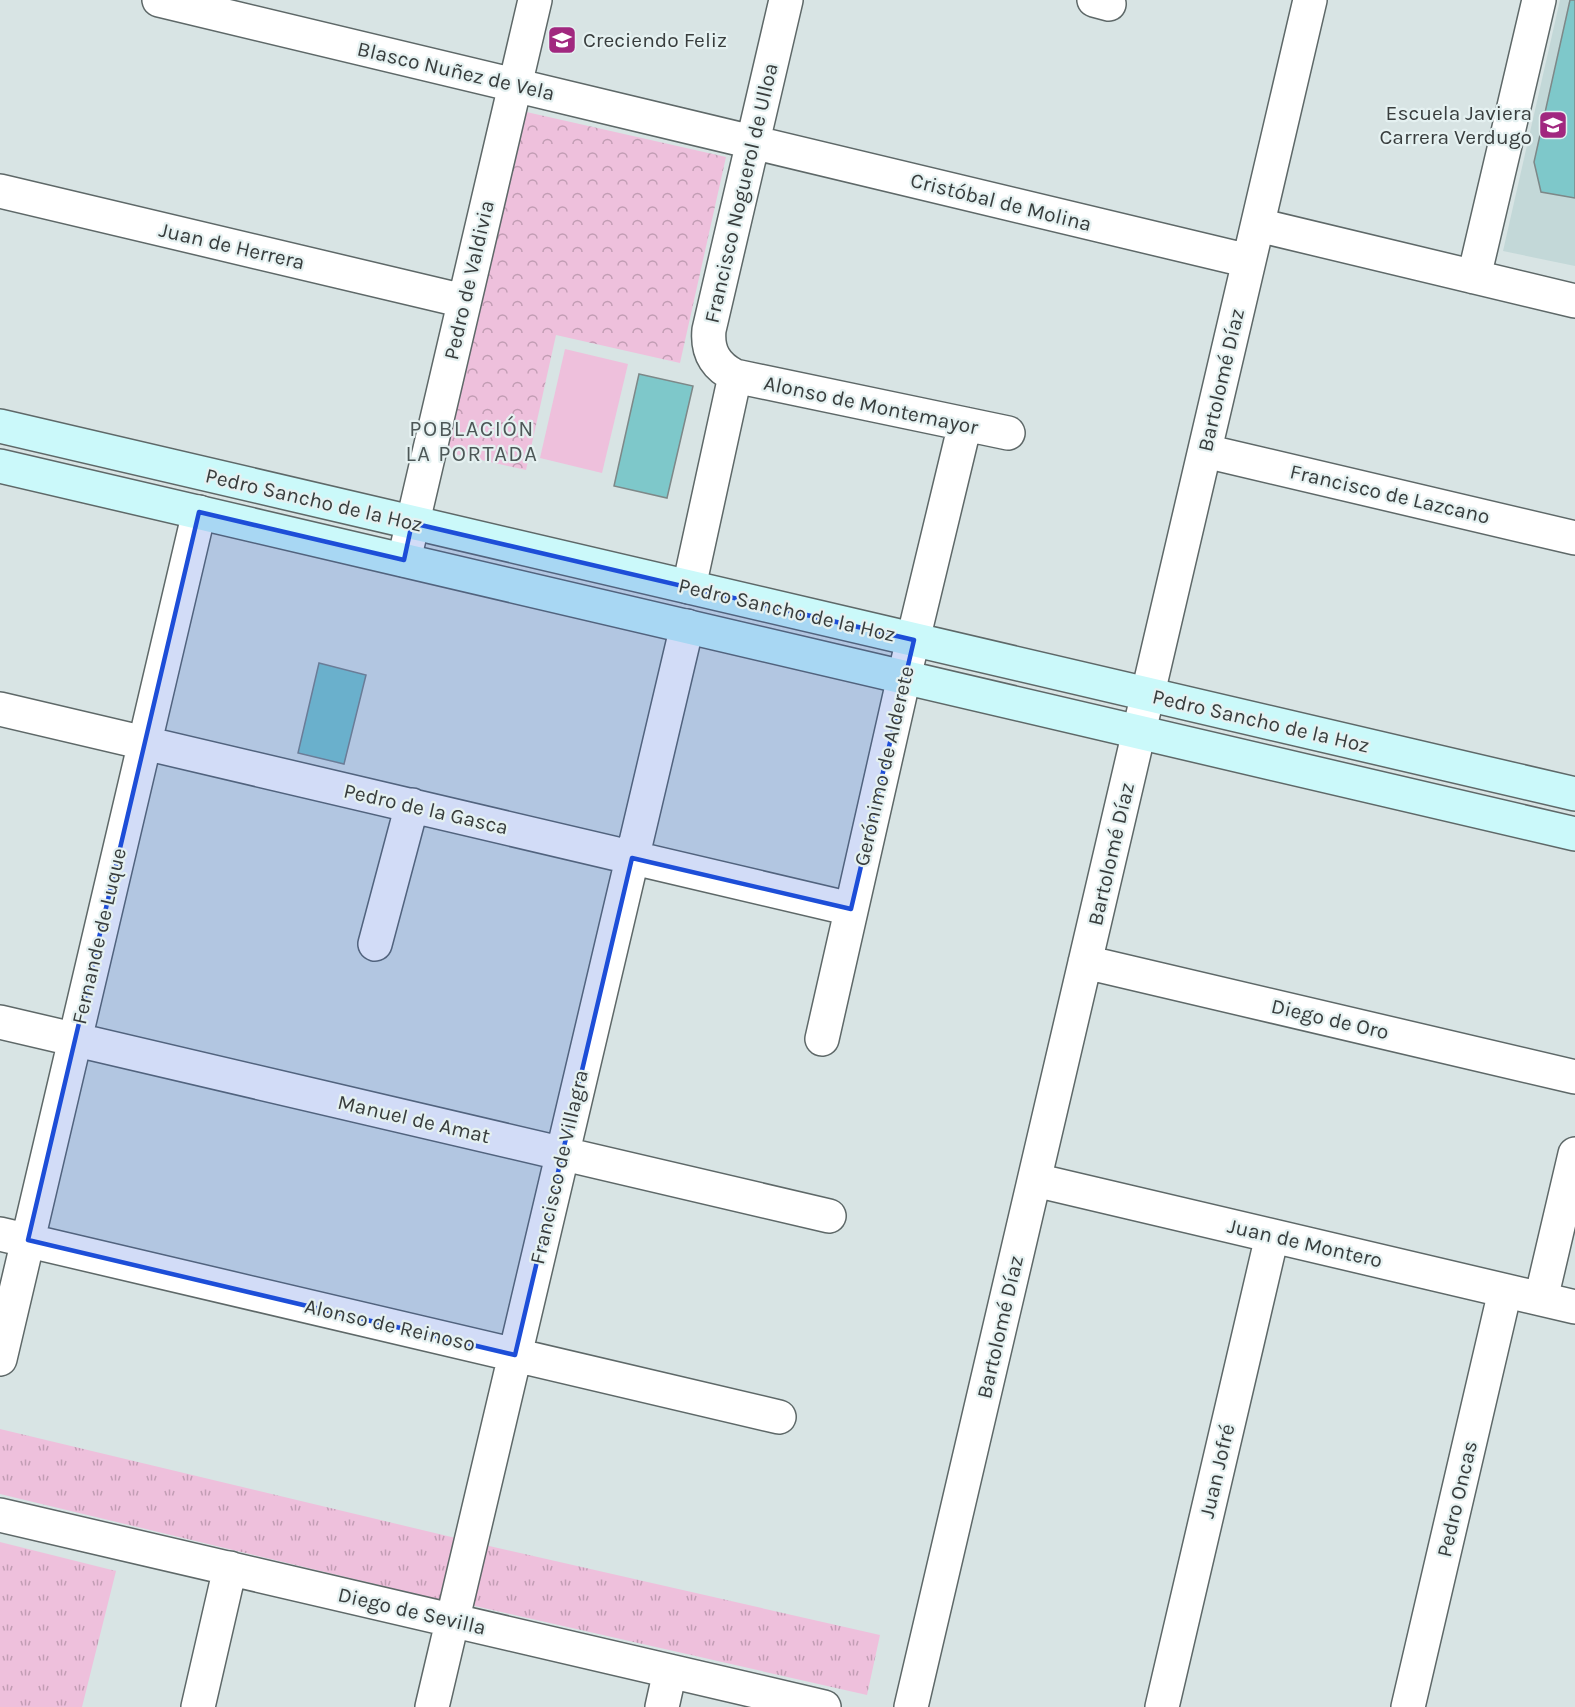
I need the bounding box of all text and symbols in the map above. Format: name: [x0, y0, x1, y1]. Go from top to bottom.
school or university icon: Creciendo Feliz: [546, 24, 578, 56]
place label: Creciendo Feliz: [583, 28, 727, 52]
street label: Blasco Nuñez de Vela: [355, 37, 557, 105]
street label: Francisco Noguerol de Ulloa: [699, 61, 783, 325]
place label: Escuela Javiera Carrera Verdugo: [1379, 101, 1532, 149]
school or university icon: Escuela Javiera Carrera Verdugo: [1537, 109, 1569, 141]
street label: Cristóbal de Molina: [908, 168, 1094, 236]
street label: Pedro de Valdivia: [439, 198, 499, 362]
street label: Juan de Herrera: [157, 218, 307, 274]
street label: Bartolomé Díaz: [1193, 306, 1249, 454]
street label: Alonso de Montemayor: [762, 371, 981, 440]
district label: POBLACIÓN LA PORTADA: [406, 415, 538, 467]
street label: Francisco de Lazcano: [1288, 459, 1492, 529]
street label: Pedro Sancho de la Hoz: [203, 463, 425, 537]
street label: Pedro Sancho de la Hoz: [676, 573, 898, 647]
street label: Gerónimo de Alderete: [849, 663, 919, 869]
street label: Pedro Sancho de la Hoz: [1150, 684, 1372, 758]
street label: Pedro de la Gasca: [341, 778, 511, 840]
street label: Bartolomé Díaz: [1083, 780, 1139, 928]
street label: Fernande de Luque: [67, 845, 131, 1027]
street label: Diego de Oro: [1269, 994, 1391, 1044]
street label: Francisco de Villagra: [525, 1067, 593, 1267]
street label: Manuel de Amat: [335, 1090, 493, 1148]
street label: Juan de Montero: [1225, 1214, 1385, 1272]
street label: Bartolomé Díaz: [972, 1253, 1028, 1401]
street label: Alonso de Reinoso: [302, 1294, 478, 1356]
street label: Juan Jofré: [1195, 1422, 1239, 1520]
street label: Pedro Oncas: [1432, 1439, 1482, 1559]
street label: Diego de Sevilla: [336, 1582, 488, 1640]

